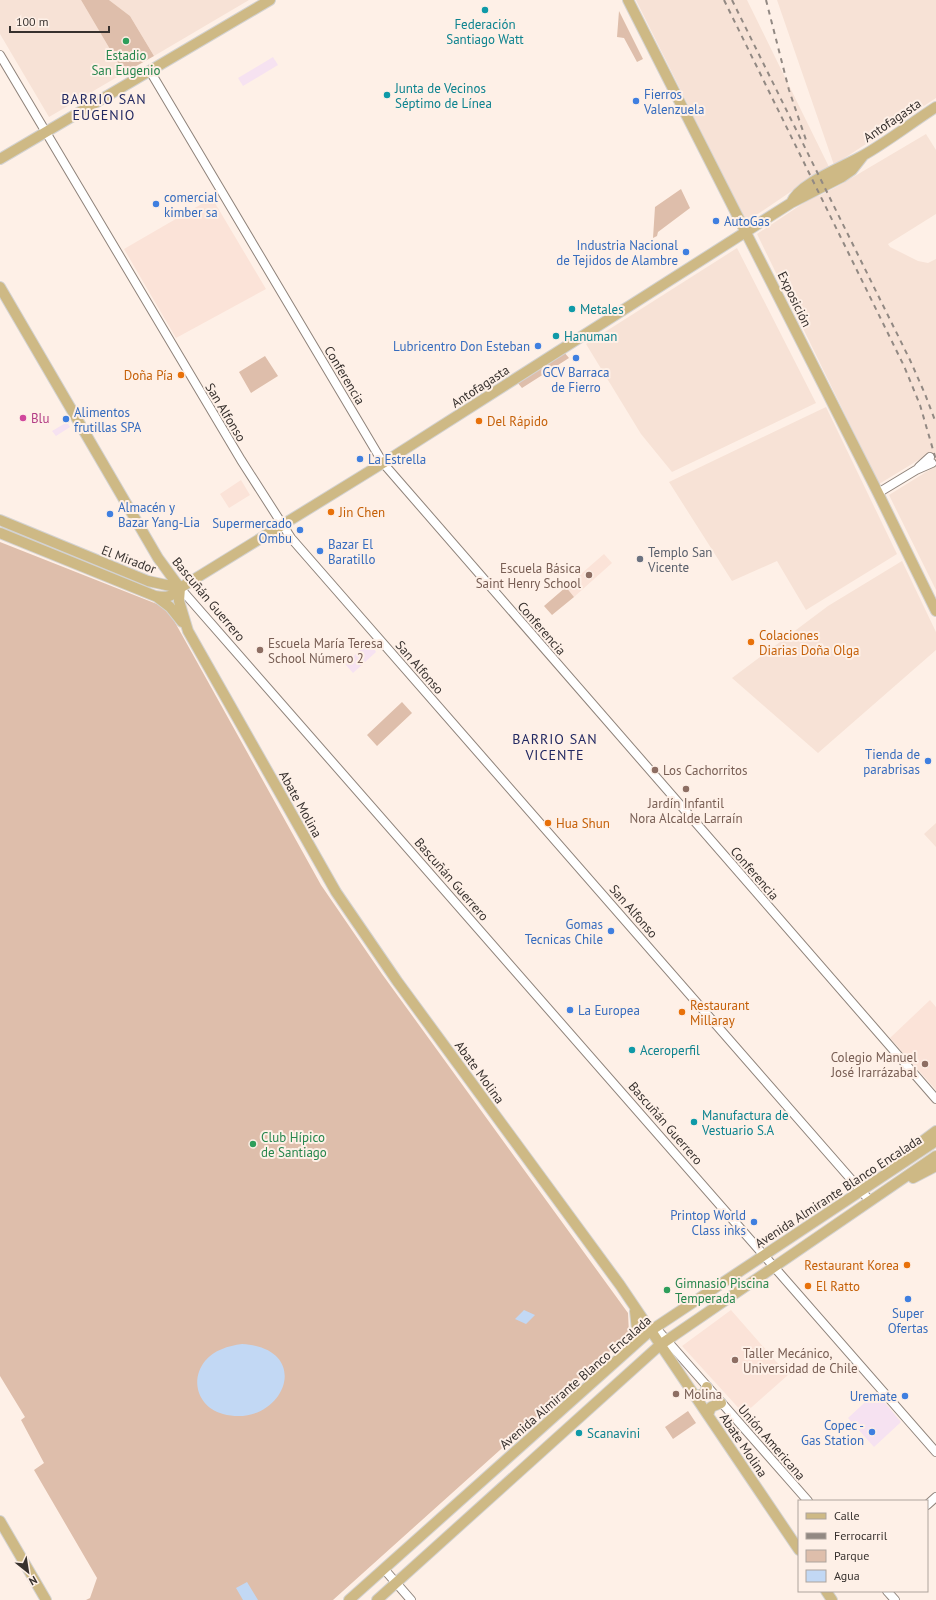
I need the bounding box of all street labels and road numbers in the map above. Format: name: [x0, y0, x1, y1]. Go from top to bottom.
street label: Antofagasta: [860, 95, 924, 146]
street label: Exposición: [774, 269, 815, 330]
street label: Conferencia: [320, 343, 369, 408]
street label: Antofagasta: [448, 361, 513, 412]
street label: San Alfonso: [201, 380, 250, 445]
street label: El Mirador: [99, 541, 159, 578]
street label: Bascuñán Guerrero: [168, 554, 249, 645]
street label: Conferencia: [514, 598, 570, 659]
street label: San Alfonso: [392, 637, 448, 698]
street label: Abate Molina: [275, 768, 326, 841]
street label: Bascuñán Guerrero: [411, 834, 492, 925]
street label: Conferencia: [727, 843, 783, 904]
street label: San Alfonso: [606, 881, 662, 942]
street label: Abate Molina: [451, 1038, 508, 1107]
street label: Bascuñán Guerrero: [625, 1078, 706, 1169]
street label: Avenida Almirante Blanco Encalada: [752, 1131, 925, 1252]
street label: Avenida Almirante Blanco Encalada: [496, 1312, 655, 1453]
street label: Unión Americana: [734, 1401, 809, 1484]
street label: Abate Molina: [716, 1410, 771, 1481]

